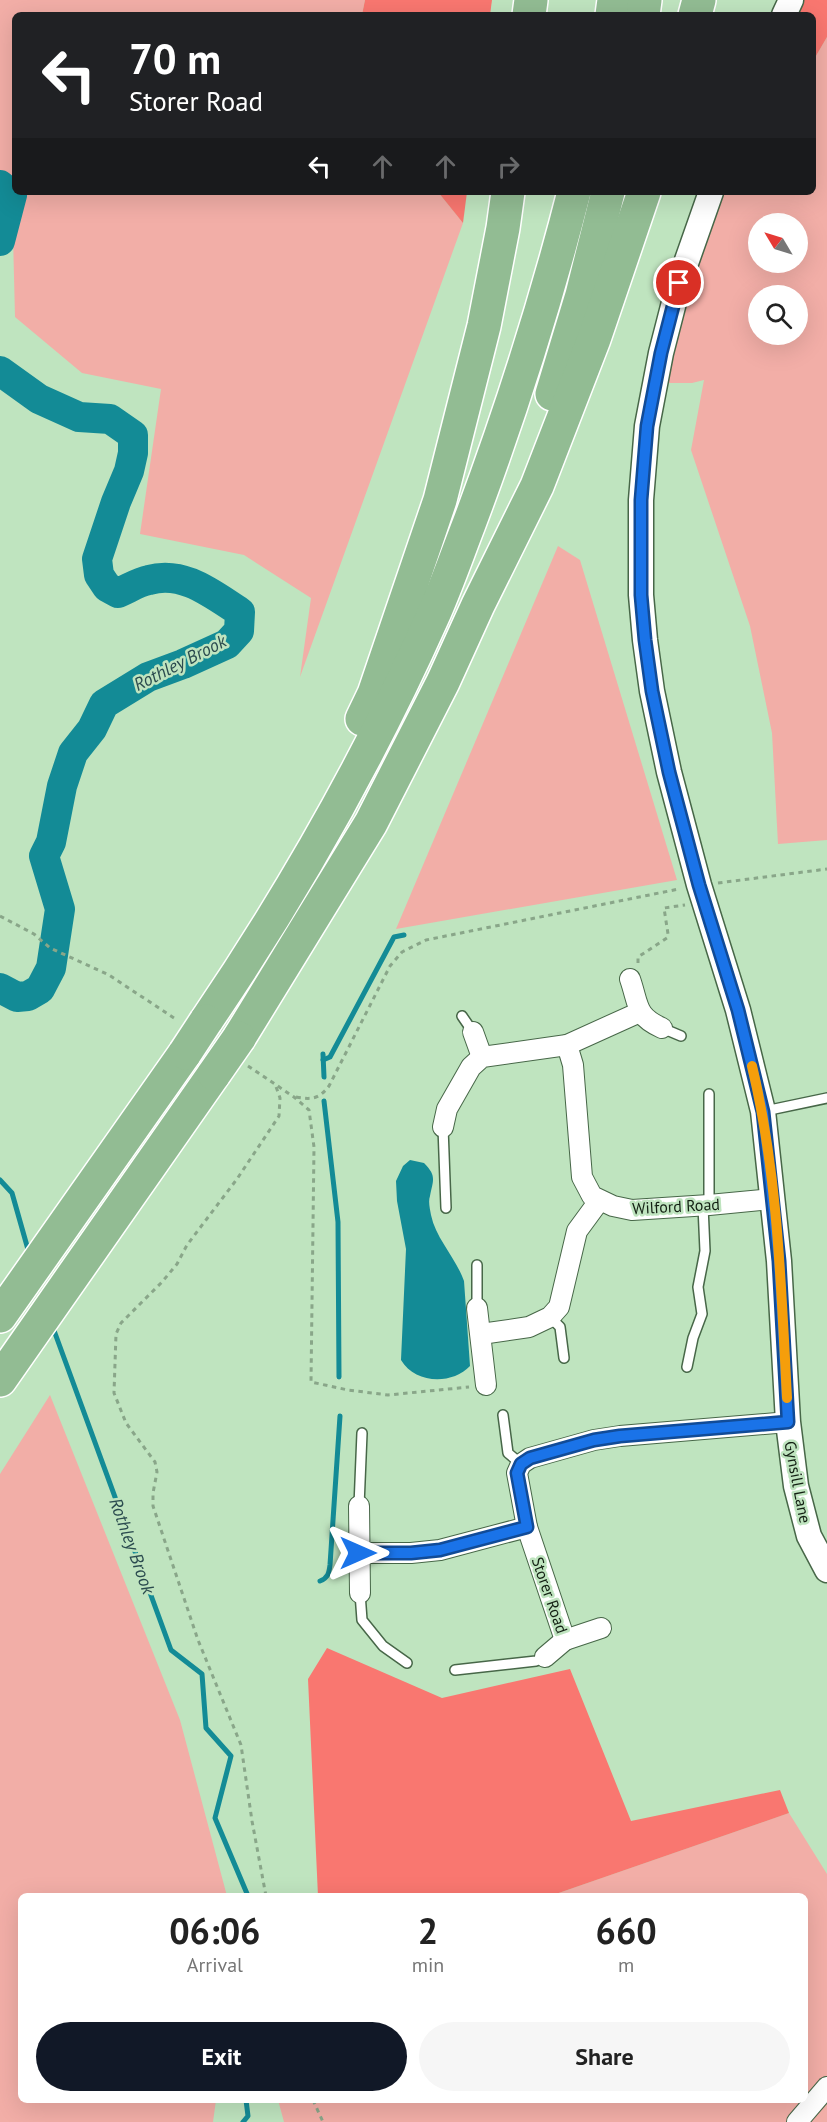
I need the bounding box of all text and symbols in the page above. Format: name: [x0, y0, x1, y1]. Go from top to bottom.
text: 70 m: [129, 31, 221, 86]
icon: left: [30, 36, 108, 114]
text: Storer Road: [129, 84, 263, 118]
icon: left: [303, 150, 336, 183]
icon: ahead: [366, 150, 399, 183]
icon: ahead: [429, 150, 462, 183]
icon: right: [492, 150, 525, 183]
north arrow: [748, 213, 808, 273]
map controls: [748, 213, 808, 345]
pin: [653, 257, 704, 308]
icon: arrive: [662, 266, 695, 299]
button: search: [748, 285, 808, 345]
water label: Rothley Brook: [130, 629, 231, 696]
street label: Wilford Road: [632, 1194, 720, 1218]
street label: Gynsill Lane: [780, 1439, 816, 1525]
water label: Rothley Brook: [104, 1494, 161, 1598]
position arrow: [326, 1521, 390, 1585]
street label: Storer Road: [528, 1554, 572, 1636]
text: 06:06: [169, 1907, 261, 1954]
text: 2: [418, 1907, 438, 1954]
text: 660: [596, 1907, 657, 1954]
text: Arrival: [187, 1952, 243, 1978]
text: min: [412, 1952, 444, 1978]
text: m: [618, 1952, 634, 1978]
button: Exit: [36, 2022, 407, 2091]
button: Share: [419, 2022, 790, 2091]

